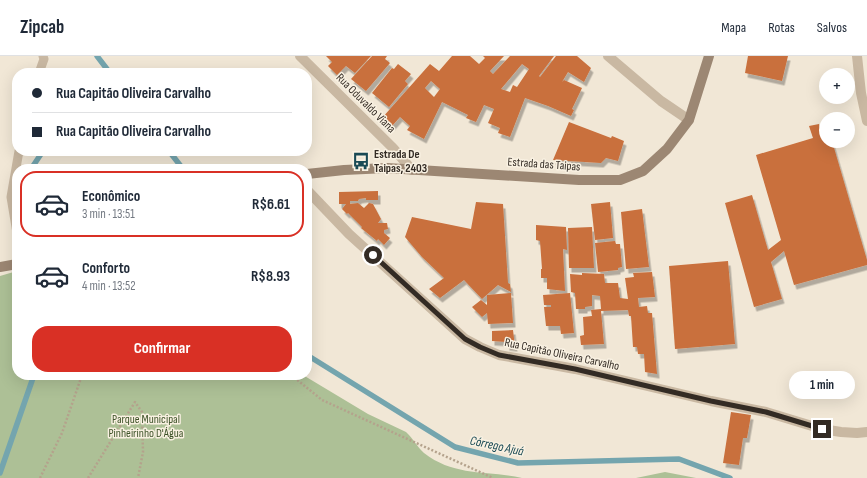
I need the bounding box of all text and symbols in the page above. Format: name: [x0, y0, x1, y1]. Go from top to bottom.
text: Zipcab: [20, 16, 64, 39]
text: Mapa: [721, 19, 746, 36]
text: Rotas: [768, 19, 795, 36]
text: Salvos: [817, 19, 847, 36]
map controls: [819, 68, 855, 148]
button: +: [819, 68, 855, 104]
street label: Rua Oduvaldo Viana: [333, 70, 399, 137]
text: Rua Capitão Oliveira Carvalho: [56, 84, 211, 103]
button: −: [819, 112, 855, 148]
text: Rua Capitão Oliveira Carvalho: [56, 122, 211, 141]
place label: Estrada De Taipas, 2403: [374, 147, 427, 176]
bus stop icon: Estrada De Taipas, 2403: [351, 151, 371, 171]
street label: Estrada das Taipas: [507, 154, 581, 175]
icon: car: [34, 186, 70, 222]
text: Econômico: [82, 187, 140, 206]
text: R$6.61: [252, 195, 290, 214]
text: 3 min · 13:51: [82, 206, 135, 222]
route start: [364, 246, 382, 264]
icon: car: [34, 258, 70, 294]
text: Conforto: [82, 259, 130, 278]
text: R$8.93: [251, 267, 290, 286]
text: 4 min · 13:52: [82, 278, 136, 294]
button: Confirmar: [32, 326, 292, 372]
street label: Rua Capitão Oliveira Carvalho: [503, 335, 621, 374]
callout: 1 min: [789, 371, 855, 399]
text: 1 min: [810, 377, 834, 393]
park label: Parque Municipal Pinheirinho D'Água: [109, 412, 184, 441]
route end: [813, 420, 831, 438]
water label: Córrego Ajuá: [468, 432, 526, 460]

